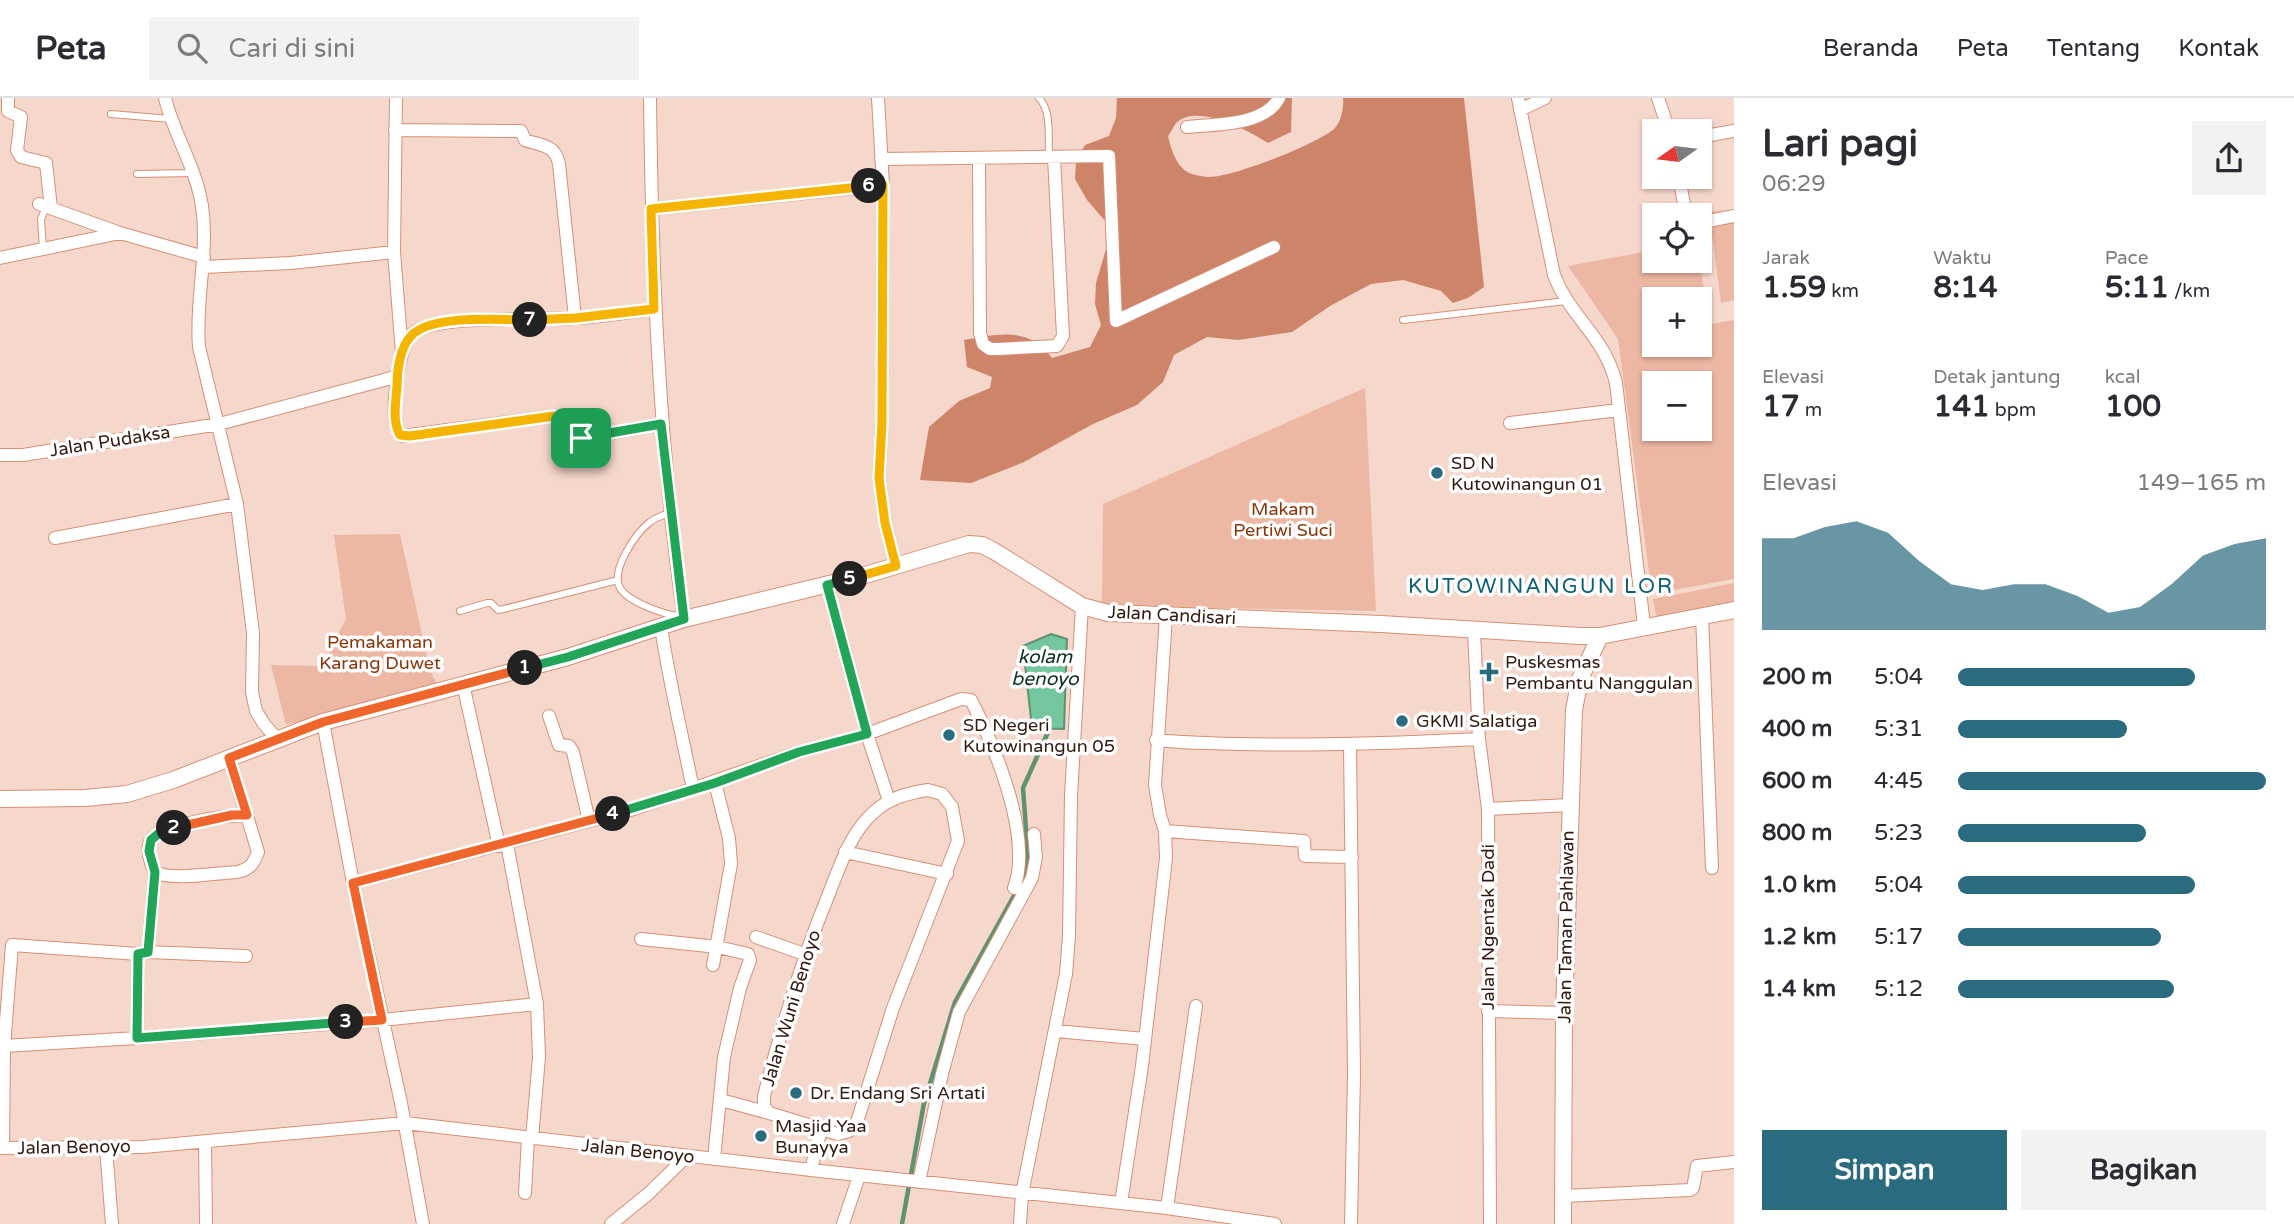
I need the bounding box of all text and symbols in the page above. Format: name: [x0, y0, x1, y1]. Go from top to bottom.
search box: [149, 17, 639, 80]
text: Peta: [35, 29, 107, 68]
icon: search: [173, 29, 211, 67]
text: Cari di sini: [229, 33, 355, 64]
text: Beranda: [1823, 34, 1919, 63]
text: Peta: [1957, 34, 2009, 63]
text: Tentang: [2047, 34, 2140, 63]
text: Kontak: [2178, 34, 2259, 63]
north arrow: [1642, 119, 1712, 189]
map controls: [1642, 119, 1712, 441]
text: Lari pagi: [1762, 121, 1918, 167]
button: share: [2192, 121, 2266, 195]
pin: 6: [852, 168, 886, 204]
text: 06:29: [1762, 170, 1826, 198]
text: 6: [863, 174, 874, 196]
button: locate: [1642, 203, 1712, 273]
text: Jarak: [1762, 247, 1810, 269]
text: Waktu: [1933, 247, 1992, 269]
text: Pace: [2105, 247, 2148, 269]
text: 1.59: [1762, 269, 1826, 306]
text: 8:14: [1933, 269, 1998, 306]
text: 5:11: [2105, 269, 2169, 306]
text: km: [1826, 280, 1859, 302]
text: /km: [2169, 280, 2210, 302]
button: +: [1642, 287, 1712, 357]
pin: 7: [512, 302, 548, 338]
text: 7: [524, 308, 535, 330]
text: Elevasi: [1762, 366, 1824, 388]
text: Detak jantung: [1933, 366, 2060, 388]
text: kcal: [2105, 366, 2140, 388]
button: −: [1642, 371, 1712, 441]
text: 17: [1762, 388, 1800, 425]
text: 141: [1933, 388, 1990, 425]
text: 100: [2105, 388, 2161, 425]
text: m: [1800, 399, 1822, 421]
text: bpm: [1990, 399, 2036, 421]
pin: [551, 408, 611, 468]
icon: arrive: [562, 419, 600, 457]
street label: Jalan Pudaksa: [48, 421, 172, 461]
place label: SD N Kutowinangun 01: [1451, 452, 1603, 495]
marker: SD N Kutowinangun 01: [1429, 465, 1445, 481]
text: Elevasi: [1762, 469, 1837, 497]
text: 149–165 m: [2137, 469, 2266, 497]
park label: Makam Pertiwi Suci: [1233, 498, 1333, 541]
pin: 5: [832, 561, 868, 596]
text: 5: [844, 567, 855, 589]
district label: KUTOWINANGUN LOR: [1408, 574, 1674, 599]
street label: Jalan Candisari: [1107, 601, 1237, 629]
park label: Pemakaman Karang Duwet: [319, 631, 441, 674]
water label: kolam benoyo: [1011, 646, 1080, 690]
pin: 1: [508, 650, 542, 686]
place label: Puskesmas Pembantu Nanggulan: [1505, 651, 1693, 694]
text: 1: [519, 656, 530, 678]
marker: Puskesmas Pembantu Nanggulan: [1479, 662, 1499, 682]
text: 200 m: [1762, 663, 1832, 691]
text: 5:04: [1874, 663, 1923, 691]
place label: GKMI Salatiga: [1416, 710, 1537, 732]
marker: GKMI Salatiga: [1394, 713, 1410, 729]
place label: SD Negeri Kutowinangun 05: [963, 714, 1115, 757]
text: 400 m: [1762, 715, 1832, 743]
text: 5:31: [1874, 715, 1923, 743]
marker: SD Negeri Kutowinangun 05: [941, 727, 957, 743]
text: 600 m: [1762, 767, 1832, 795]
text: 4:45: [1874, 767, 1923, 795]
pin: 4: [596, 796, 630, 832]
text: 4: [607, 802, 618, 824]
pin: 2: [156, 810, 192, 846]
text: 2: [168, 816, 179, 838]
text: 800 m: [1762, 819, 1832, 847]
text: 5:23: [1874, 819, 1923, 847]
street label: Jalan Taman Pahlawan: [1553, 830, 1579, 1024]
street label: Jalan Ngentak Dadi: [1477, 844, 1499, 1010]
text: 1.0 km: [1762, 871, 1837, 899]
text: 5:04: [1874, 871, 1923, 899]
text: 1.2 km: [1762, 923, 1837, 951]
text: 5:17: [1874, 923, 1923, 951]
street label: Jalan Wuni Benoyo: [757, 927, 825, 1089]
text: 1.4 km: [1762, 975, 1836, 1003]
text: 5:12: [1874, 975, 1923, 1003]
pin: 3: [328, 1004, 364, 1040]
text: 3: [340, 1010, 351, 1032]
place label: Dr. Endang Sri Artati: [810, 1082, 985, 1104]
marker: Dr. Endang Sri Artati: [788, 1085, 804, 1101]
place label: Masjid Yaa Bunayya: [775, 1115, 867, 1158]
marker: Masjid Yaa Bunayya: [753, 1128, 769, 1144]
button: Simpan: [1762, 1130, 2007, 1210]
button: Bagikan: [2021, 1130, 2266, 1210]
street label: Jalan Benoyo: [580, 1134, 696, 1168]
street label: Jalan Benoyo: [17, 1135, 131, 1159]

